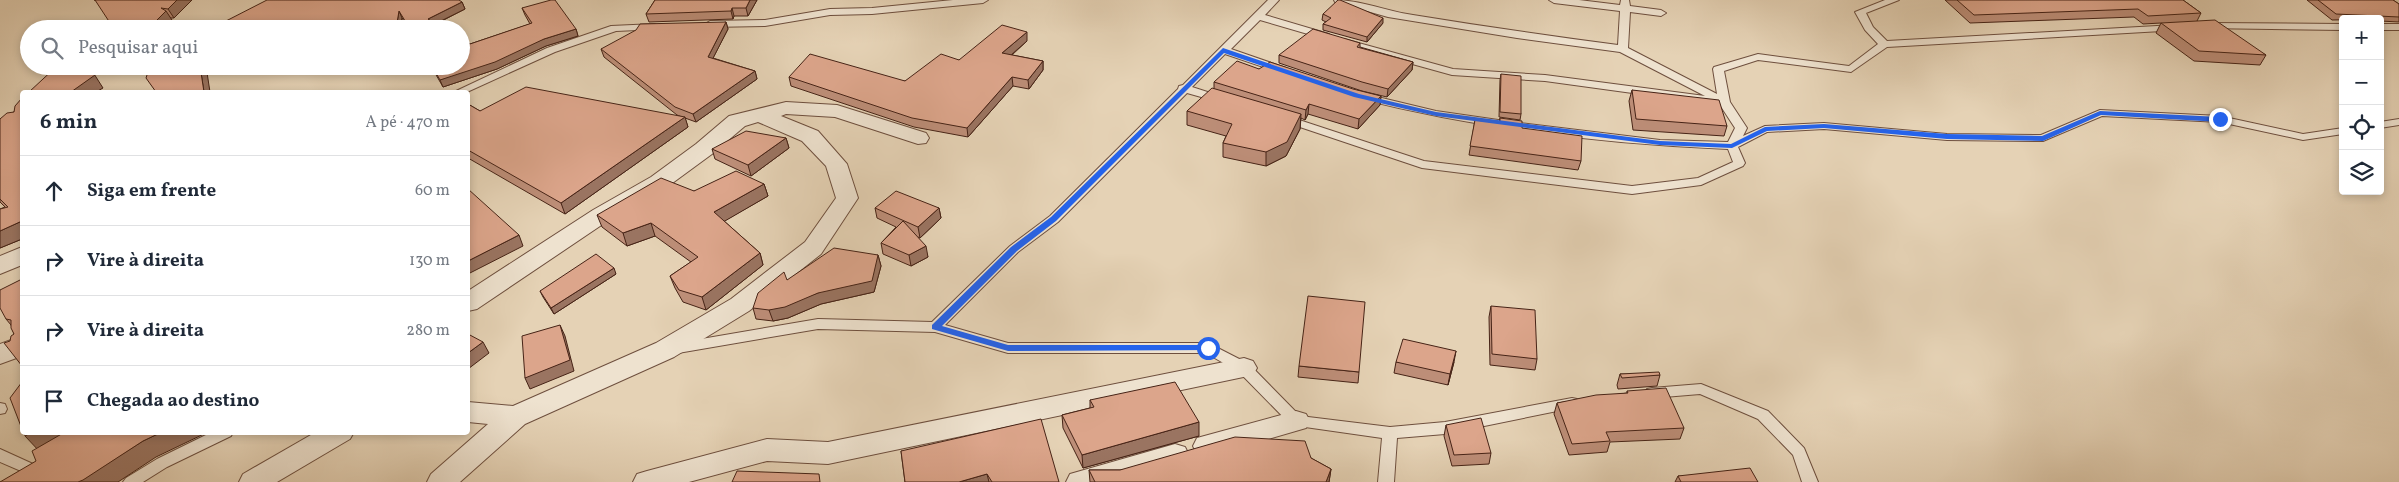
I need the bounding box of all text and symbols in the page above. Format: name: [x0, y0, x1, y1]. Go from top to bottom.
map controls: [2339, 15, 2384, 195]
button: +: [2339, 15, 2384, 60]
search box: [20, 20, 470, 75]
icon: search: [38, 34, 66, 62]
text: Pesquisar aqui: [78, 35, 198, 61]
button: −: [2339, 60, 2384, 105]
button: locate: [2339, 105, 2384, 150]
text: 6 min: [40, 108, 97, 137]
route end: [2209, 108, 2232, 131]
text: A pé · 470 m: [366, 112, 450, 134]
button: layers: [2339, 150, 2384, 195]
icon: ahead: [40, 177, 68, 205]
text: Siga em frente: [87, 178, 216, 204]
text: 60 m: [415, 180, 450, 202]
icon: right: [40, 247, 68, 275]
text: Vire à direita: [87, 248, 204, 274]
text: 130 m: [409, 250, 450, 272]
icon: right: [40, 317, 68, 345]
text: Vire à direita: [87, 318, 204, 344]
text: 280 m: [406, 320, 450, 342]
route start: [1197, 337, 1220, 360]
icon: arrive: [40, 387, 68, 415]
text: Chegada ao destino: [87, 388, 259, 414]

